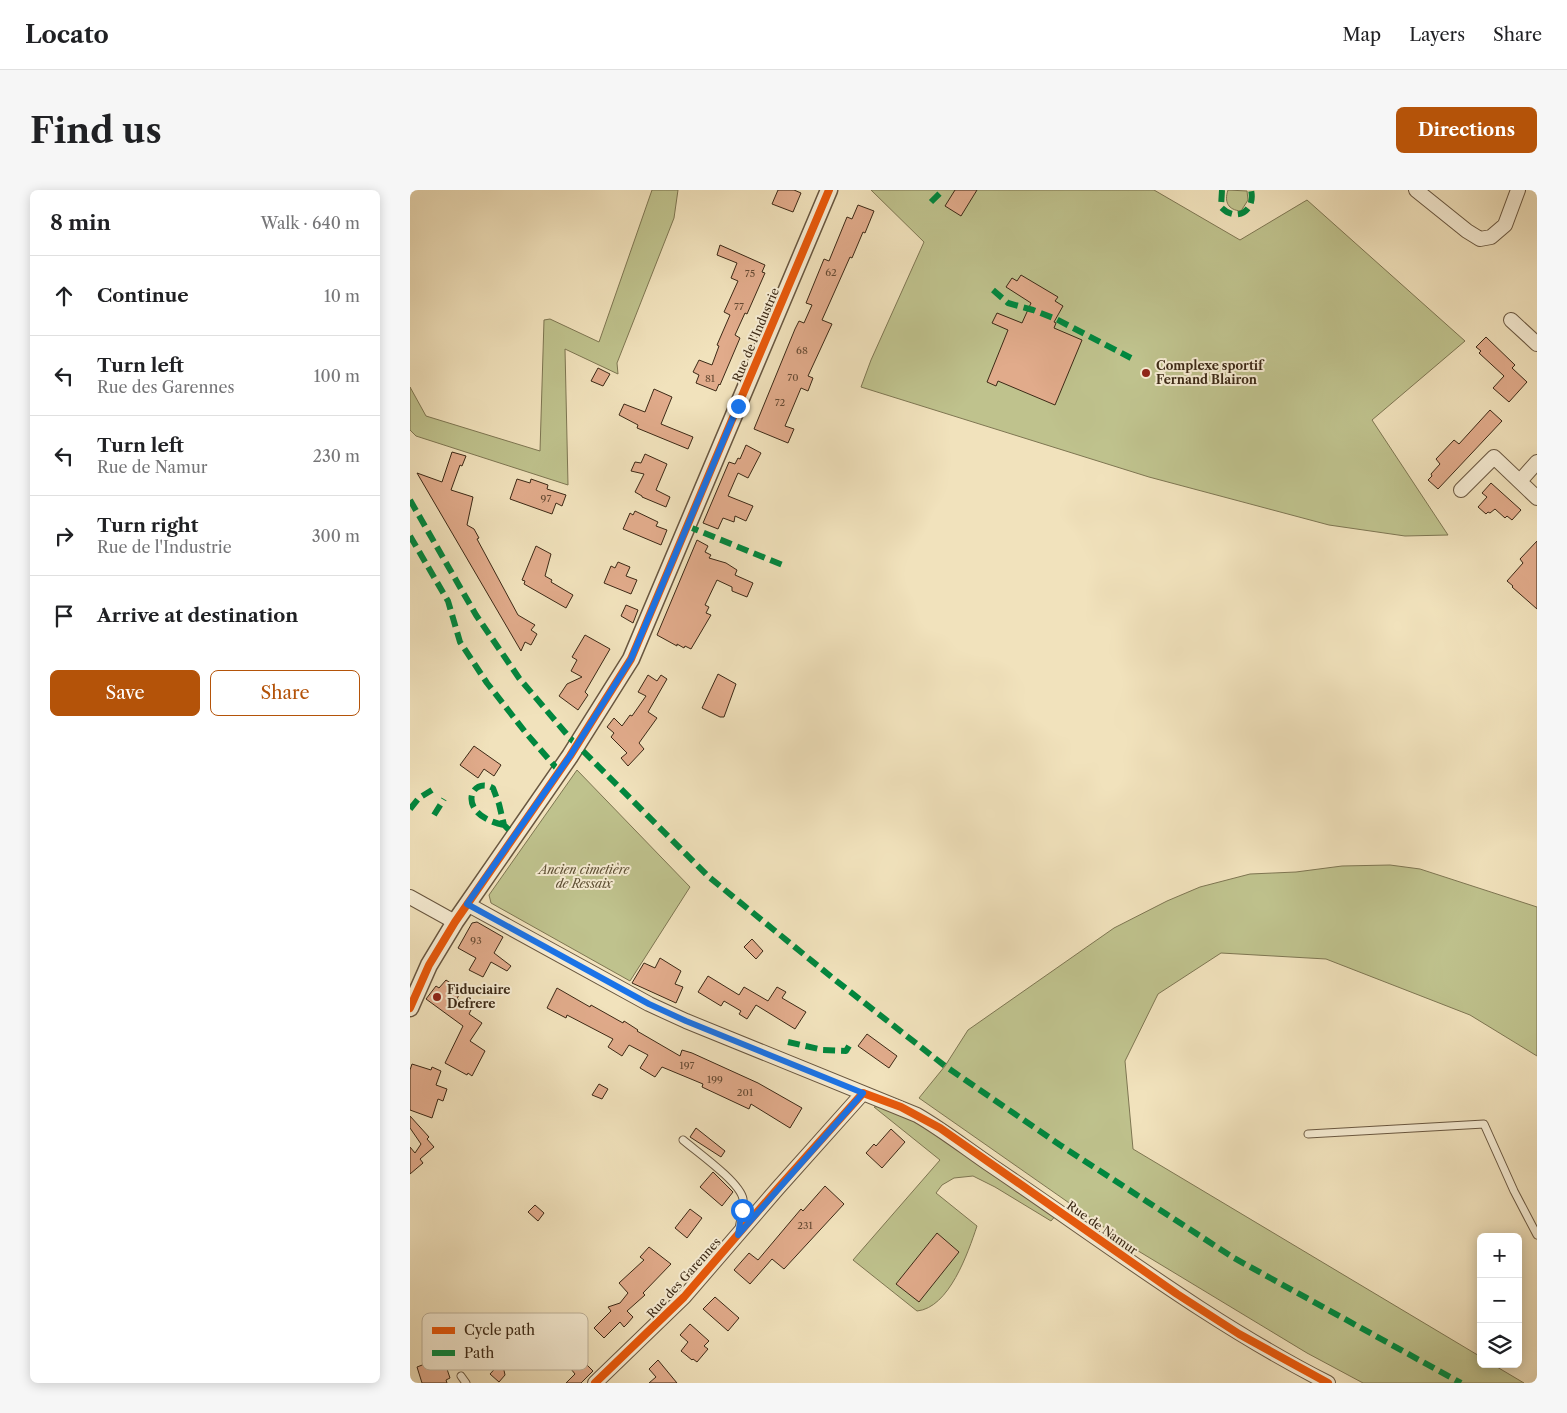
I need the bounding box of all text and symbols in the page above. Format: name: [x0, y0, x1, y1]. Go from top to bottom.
text: Locato: [25, 20, 109, 49]
text: Map: [1343, 24, 1381, 46]
text: Layers: [1409, 24, 1465, 46]
text: Share: [1493, 24, 1542, 46]
button: Directions: [1396, 107, 1537, 153]
text: Find us: [30, 109, 162, 152]
text: 8 min: [50, 210, 111, 235]
text: Walk · 640 m: [261, 213, 360, 233]
house number: 62: [825, 266, 837, 279]
house number: 75: [745, 267, 755, 280]
icon: ahead: [50, 282, 78, 310]
text: Continue: [97, 284, 189, 307]
street label: Rue de l'Industrie: [729, 285, 782, 384]
text: 10 m: [324, 286, 360, 306]
house number: 77: [734, 300, 744, 313]
house number: 68: [796, 344, 808, 357]
text: Turn left: [97, 354, 184, 377]
place label: Complexe sportif Fernand Blairon: [1156, 358, 1265, 387]
icon: left: [50, 362, 78, 390]
text: 100 m: [314, 366, 360, 386]
marker: Complexe sportif Fernand Blairon: [1140, 367, 1152, 379]
house number: 70: [787, 371, 799, 384]
house number: 81: [705, 372, 716, 385]
text: Rue des Garennes: [97, 377, 235, 397]
route end: [727, 395, 750, 418]
house number: 72: [775, 396, 786, 409]
text: Turn left: [97, 434, 184, 457]
icon: left: [50, 442, 78, 470]
text: 230 m: [313, 446, 360, 466]
text: Rue de Namur: [97, 457, 207, 477]
house number: 97: [541, 492, 551, 505]
text: Turn right: [97, 514, 198, 537]
icon: right: [50, 522, 78, 550]
text: 300 m: [312, 526, 360, 546]
text: Rue de l'Industrie: [97, 537, 232, 557]
icon: arrive: [50, 602, 78, 630]
text: Arrive at destination: [97, 604, 298, 627]
button: Save: [50, 670, 200, 716]
button: Share: [210, 670, 360, 716]
park label: Ancien cimetière de Ressaix: [537, 862, 630, 891]
house number: 93: [470, 934, 482, 947]
place label: Fiduciaire Defrere: [447, 982, 510, 1011]
marker: Fiduciaire Defrere: [431, 991, 443, 1003]
house number: 197: [680, 1059, 695, 1072]
house number: 199: [707, 1073, 723, 1086]
house number: 201: [737, 1086, 754, 1099]
street label: Rue de Namur: [1064, 1198, 1141, 1258]
route start: [731, 1199, 754, 1222]
house number: 231: [797, 1219, 814, 1232]
map controls: [1477, 1233, 1522, 1368]
button: +: [1477, 1233, 1522, 1278]
street label: Rue des Garennes: [644, 1234, 724, 1321]
button: −: [1477, 1278, 1522, 1323]
legend: [422, 1313, 588, 1370]
text: Cycle path: [464, 1321, 535, 1339]
button: layers: [1477, 1323, 1522, 1368]
text: Path: [464, 1344, 494, 1362]

